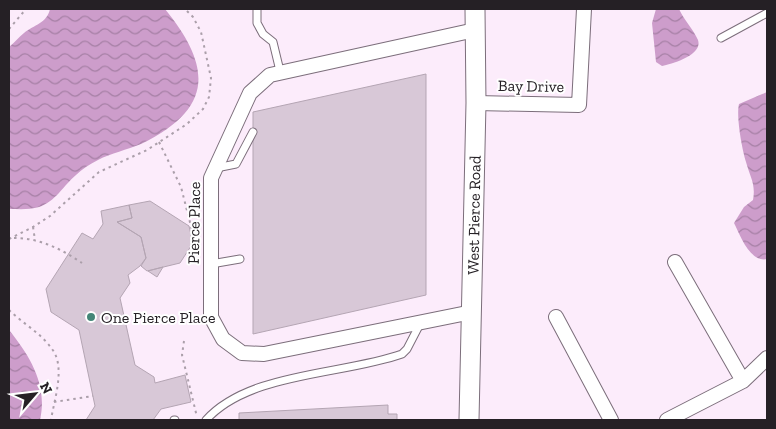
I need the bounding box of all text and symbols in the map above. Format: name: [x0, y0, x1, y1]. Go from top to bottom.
street label: Bay Drive: [498, 76, 564, 96]
street label: West Pierce Road: [463, 155, 485, 275]
street label: Pierce Place: [184, 182, 204, 264]
place label: One Pierce Place: [101, 308, 216, 327]
marker: One Pierce Place: [85, 311, 97, 323]
north arrow: [10, 369, 60, 419]
text: N: [36, 379, 56, 397]

